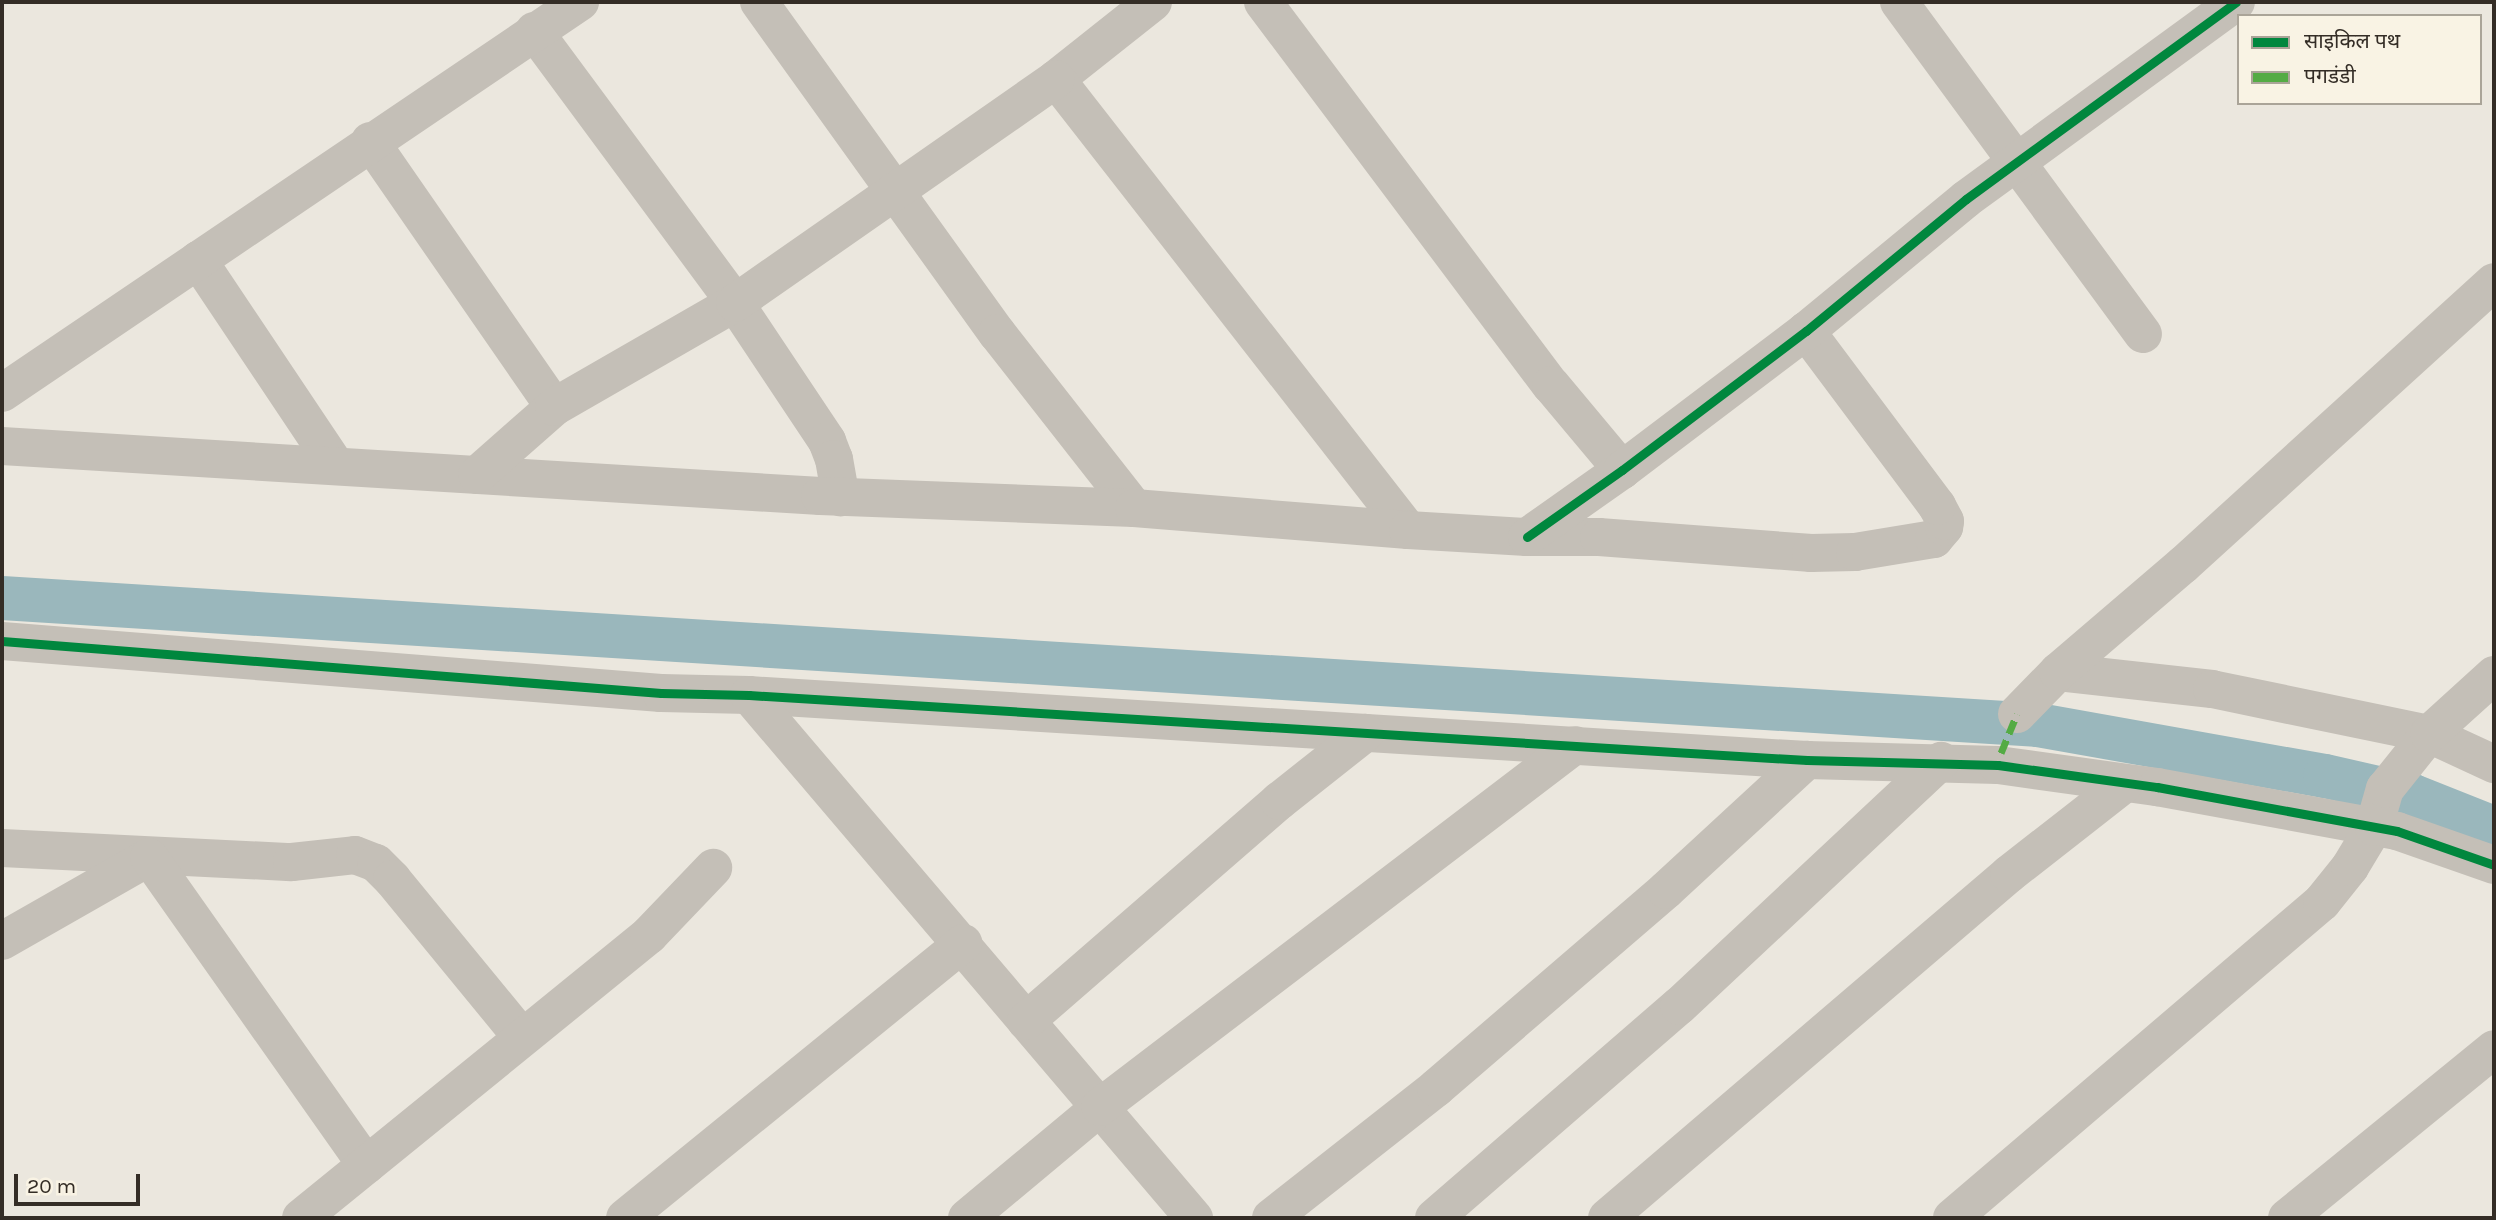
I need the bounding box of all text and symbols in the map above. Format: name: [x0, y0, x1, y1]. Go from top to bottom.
legend: [2237, 14, 2482, 105]
text: साइकिल पथ: [2304, 29, 2400, 53]
text: पगडंडी: [2304, 64, 2356, 88]
scale bar: [18, 1160, 144, 1204]
text: 20 m: [27, 1174, 76, 1198]

